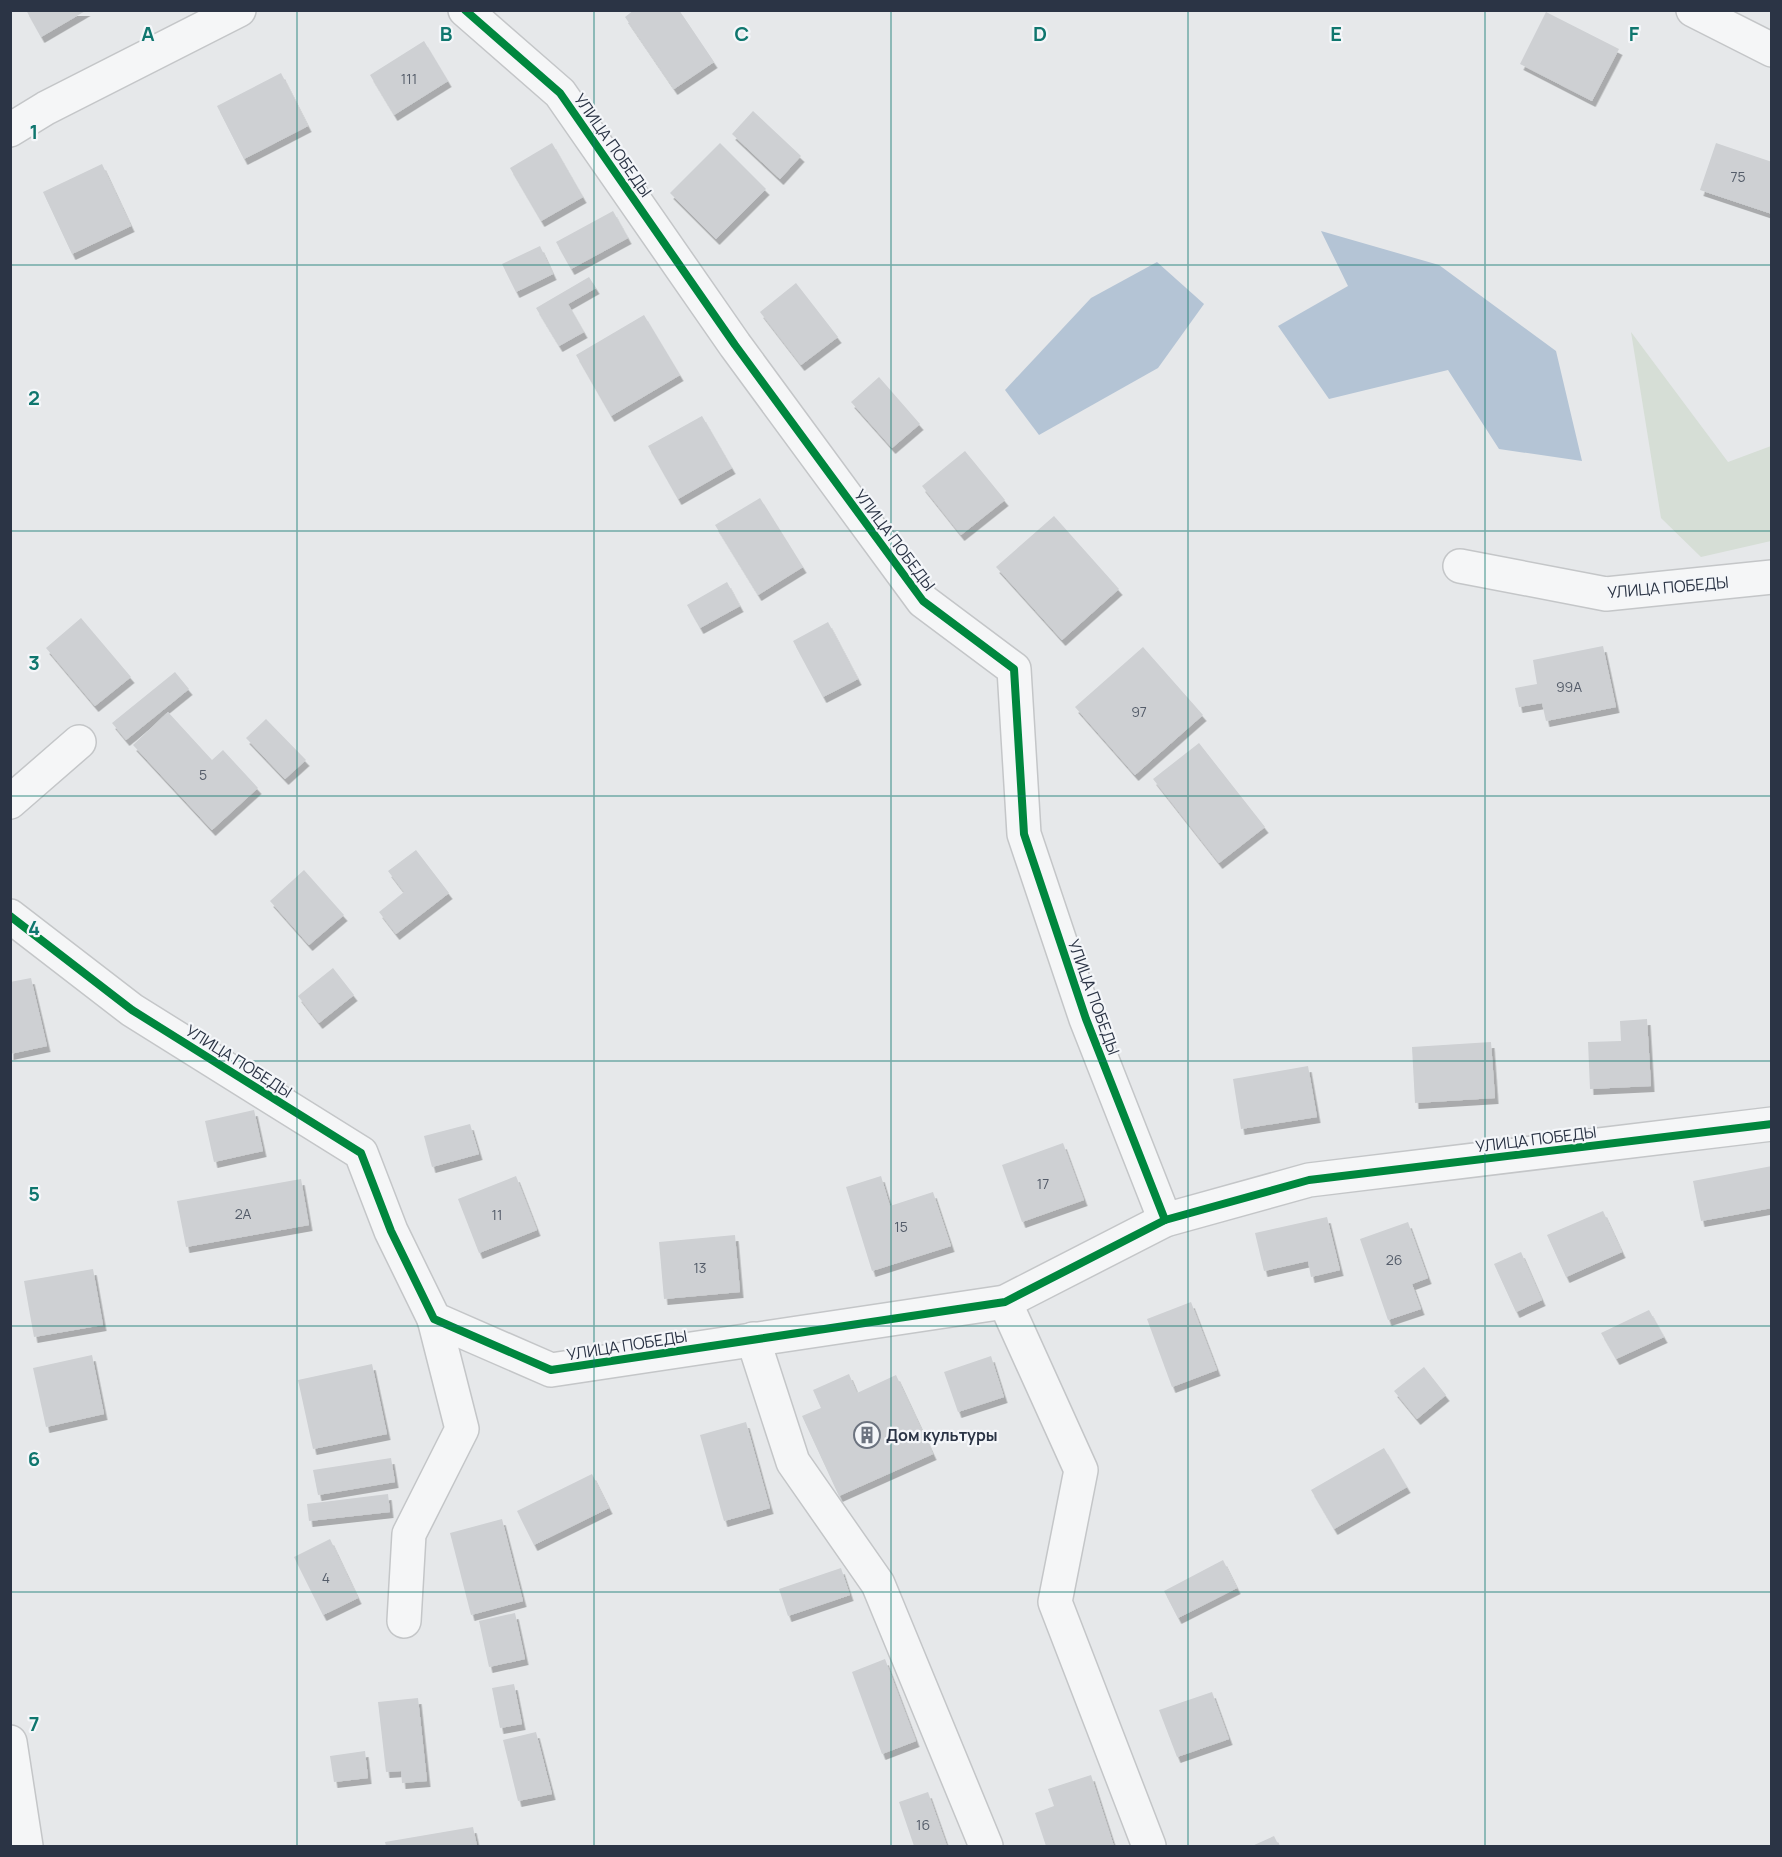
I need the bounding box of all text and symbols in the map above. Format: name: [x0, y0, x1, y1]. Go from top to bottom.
text: A: [141, 20, 155, 47]
text: B: [440, 20, 453, 47]
text: C: [735, 20, 749, 47]
text: D: [1033, 20, 1047, 47]
text: E: [1330, 20, 1342, 47]
text: F: [1629, 20, 1640, 47]
house number: 111: [401, 69, 417, 88]
street label: УЛИЦА ПОБЕДЫ: [569, 89, 657, 201]
text: 1: [30, 118, 38, 145]
house number: 75: [1730, 167, 1746, 186]
text: 2: [28, 384, 40, 411]
street label: УЛИЦА ПОБЕДЫ: [850, 485, 940, 595]
street label: УЛИЦА ПОБЕДЫ: [1606, 571, 1730, 603]
text: 3: [28, 649, 40, 676]
house number: 99А: [1556, 677, 1582, 696]
house number: 97: [1131, 702, 1147, 721]
house number: 5: [199, 765, 207, 784]
text: 4: [28, 914, 40, 941]
street label: УЛИЦА ПОБЕДЫ: [1063, 936, 1125, 1058]
street label: УЛИЦА ПОБЕДЫ: [182, 1019, 296, 1103]
street label: УЛИЦА ПОБЕДЫ: [1474, 1121, 1598, 1157]
house number: 17: [1037, 1174, 1049, 1193]
text: 5: [28, 1180, 40, 1207]
house number: 2А: [235, 1204, 251, 1223]
house number: 11: [492, 1205, 502, 1224]
house number: 15: [894, 1217, 908, 1236]
house number: 26: [1386, 1250, 1402, 1269]
house number: 13: [693, 1258, 707, 1277]
street label: УЛИЦА ПОБЕДЫ: [565, 1325, 689, 1365]
building icon: Дом культуры: [852, 1420, 882, 1450]
place label: Дом культуры: [886, 1424, 998, 1446]
text: 6: [28, 1445, 40, 1472]
house number: 4: [322, 1568, 330, 1587]
text: 7: [29, 1710, 39, 1737]
house number: 16: [916, 1815, 930, 1834]

